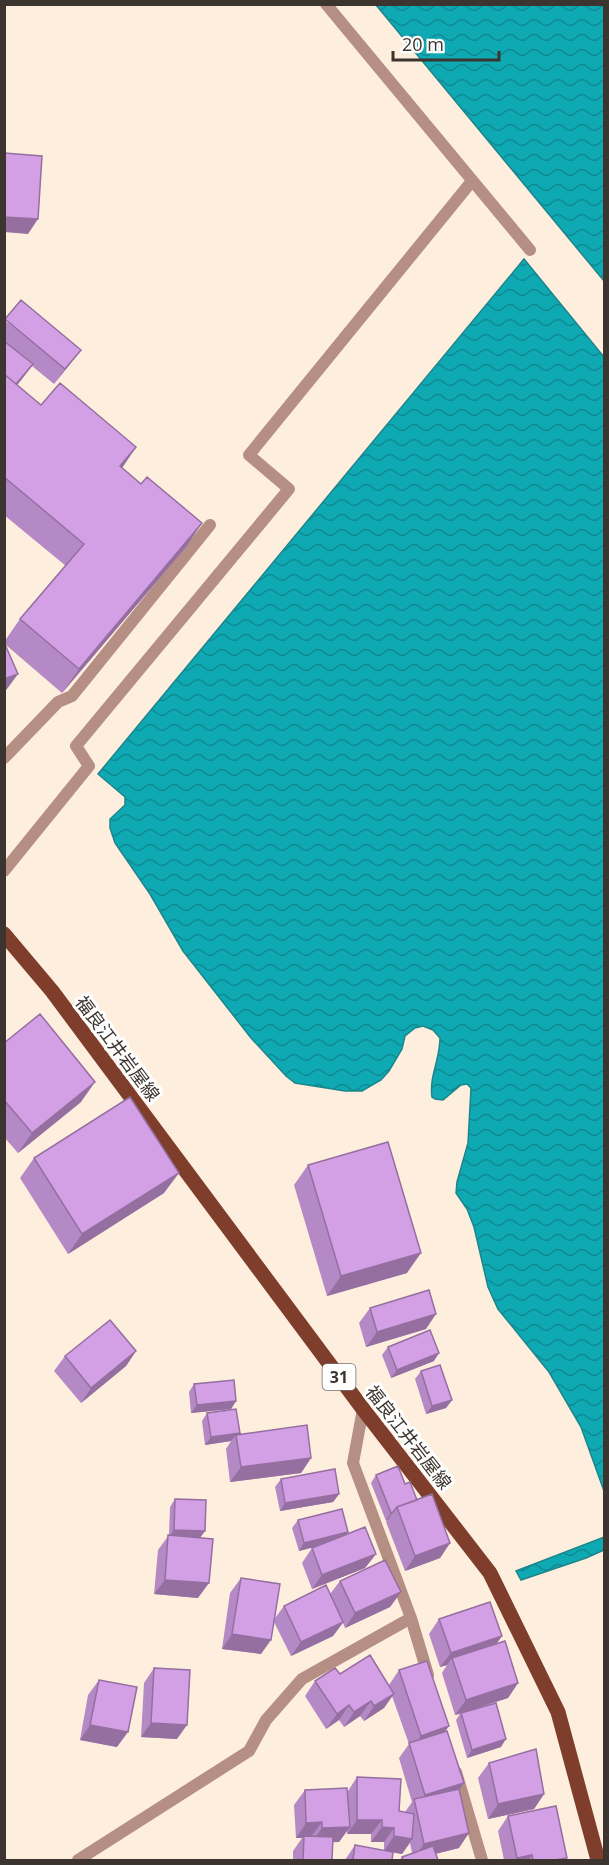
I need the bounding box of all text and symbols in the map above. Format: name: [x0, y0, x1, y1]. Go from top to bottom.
scale bar: [393, 24, 500, 62]
text: 20 m: [402, 32, 444, 56]
street label: 福良江井岩屋線: [71, 990, 165, 1106]
road number: 31: [322, 1364, 356, 1390]
street label: 福良江井岩屋線: [361, 1380, 457, 1494]

